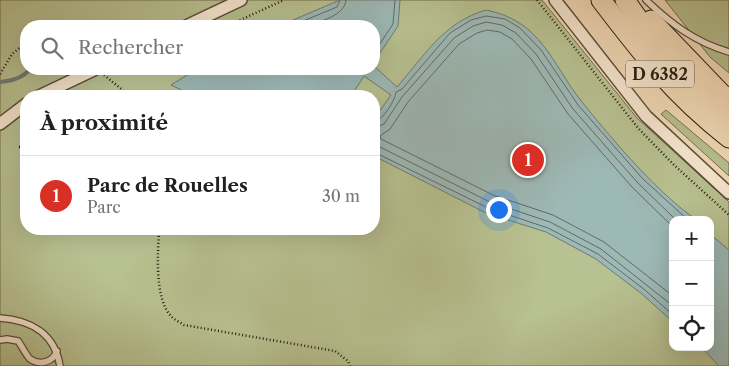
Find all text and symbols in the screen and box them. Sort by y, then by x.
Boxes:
search box [20,20,380,75]
icon: search [38,34,66,62]
text: Rechercher [78,36,183,59]
road number: D 6382 [626,61,694,88]
text: À proximité [40,110,168,135]
pin: 1 [512,141,544,179]
text: Parc de Rouelles [87,174,248,197]
text: 1 [52,186,60,206]
text: 30 m [322,186,360,206]
text: Parc [87,197,121,217]
your location [486,197,512,223]
map controls [669,216,714,351]
button: + [669,216,714,261]
button: − [669,261,714,306]
button: locate [669,306,714,351]

